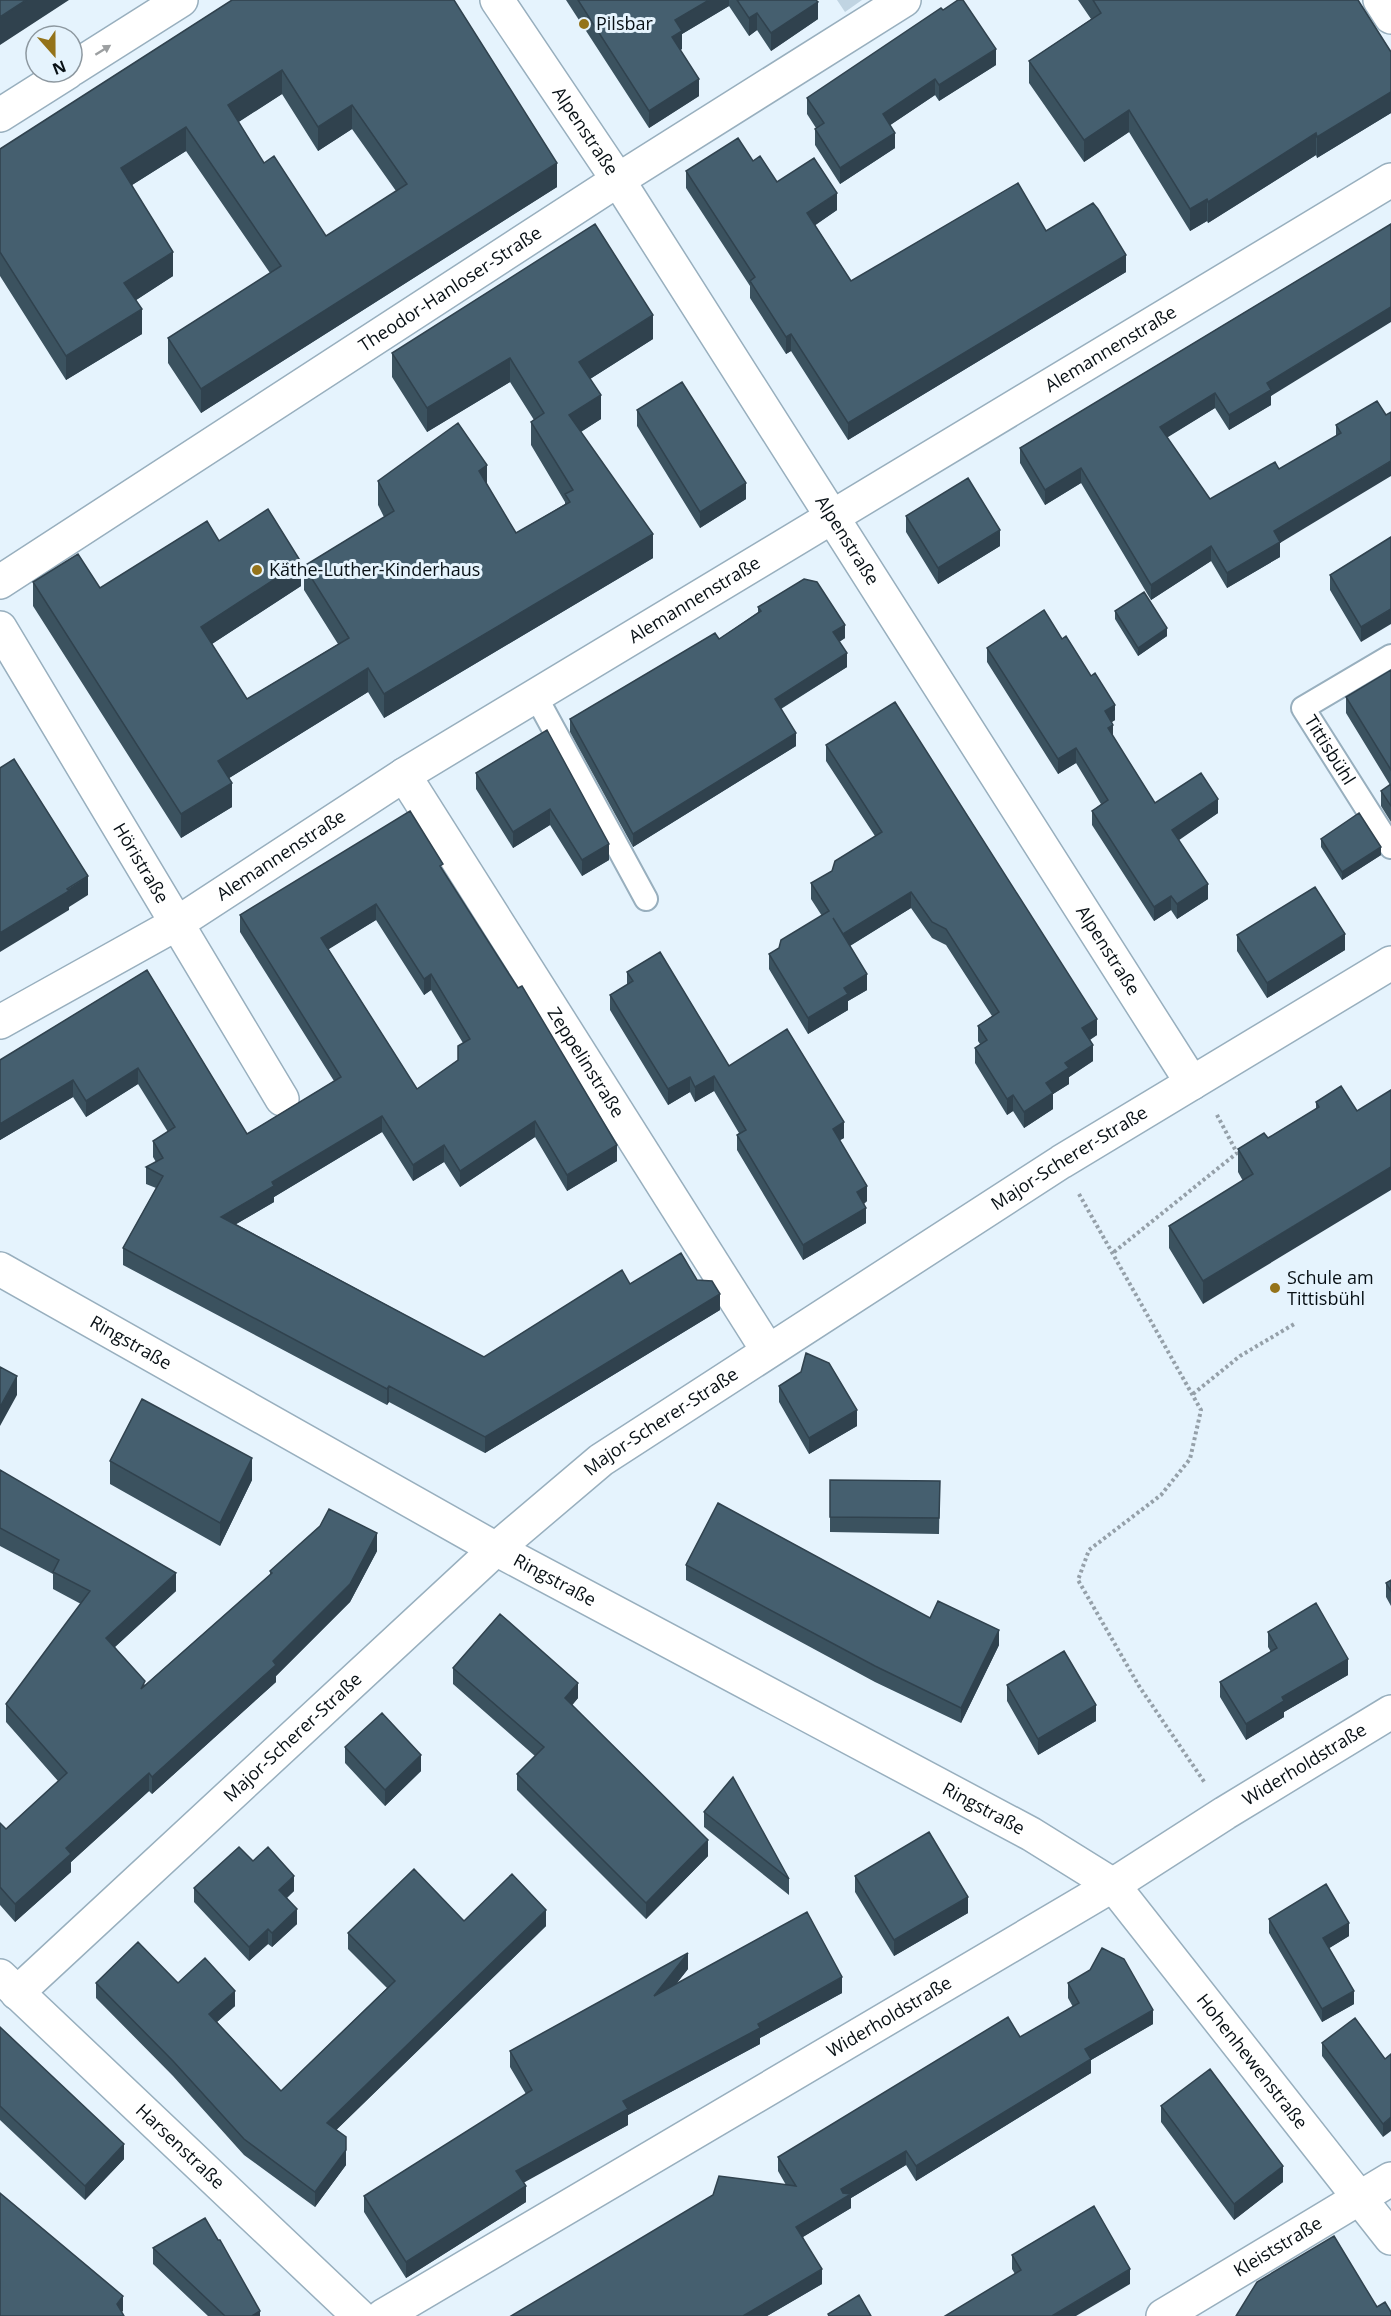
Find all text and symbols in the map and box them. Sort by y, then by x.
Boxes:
place label: Pilsbar [596,11,654,35]
marker: Pilsbar [577,17,591,31]
north arrow [24,24,84,84]
one-way arrow [94,44,111,55]
text: N [49,55,69,81]
street label: Alpenstraße [548,82,624,180]
street label: Theodor-Hanloser-Straße [354,220,546,357]
street label: Alemannenstraße [1040,299,1180,397]
street label: Alpenstraße [811,491,885,589]
street label: Alemannenstraße [624,550,764,648]
place label: Käthe-Luther-Kinderhaus [269,557,480,581]
marker: Käthe-Luther-Kinderhaus [250,563,264,577]
street label: Tittisbühl [1299,710,1362,789]
street label: Alemannenstraße [211,803,350,905]
street label: Höristraße [108,818,175,907]
street label: Alpenstraße [1071,901,1146,999]
street label: Zeppelinstraße [543,1002,630,1122]
street label: Major-Scherer-Straße [986,1100,1152,1215]
place label: Schule am Tittisbühl [1287,1265,1374,1310]
marker: Schule am Tittisbühl [1268,1281,1282,1295]
street label: Ringstraße [86,1309,176,1374]
street label: Major-Scherer-Straße [578,1361,742,1481]
street label: Ringstraße [510,1548,601,1611]
street label: Major-Scherer-Straße [218,1667,366,1807]
street label: Widerholdstraße [1238,1717,1370,1811]
street label: Ringstraße [939,1776,1029,1840]
street label: Widerholdstraße [822,1970,956,2062]
street label: Hohenhewenstraße [1192,1988,1314,2134]
street label: Harsenstraße [131,2098,230,2194]
street label: Kleiststraße [1229,2210,1326,2282]

